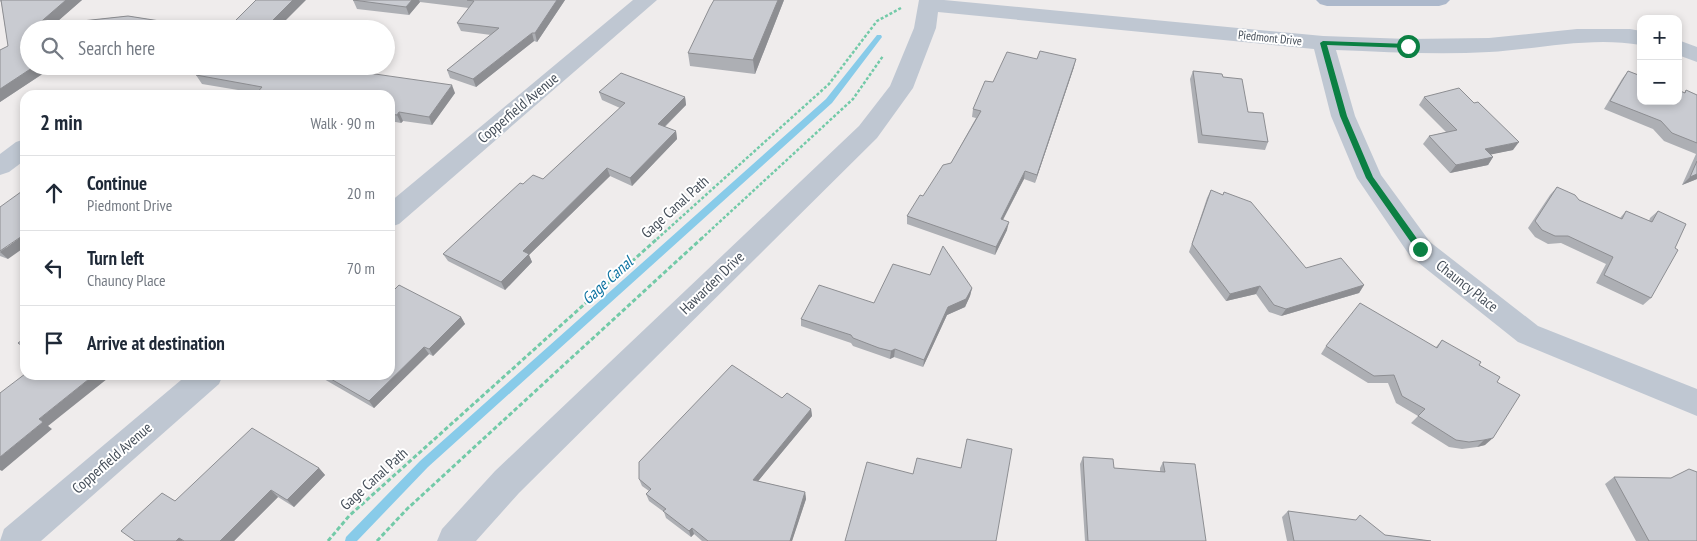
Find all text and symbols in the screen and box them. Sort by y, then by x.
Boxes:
map controls [1637,15,1682,105]
button: + [1637,15,1682,60]
search box [20,20,395,75]
street label: Piedmont Drive [1237,27,1303,48]
icon: search [38,34,66,62]
route start [1397,35,1420,58]
text: Search here [78,36,155,60]
button: − [1637,60,1682,105]
street label: Copperfield Avenue [473,68,562,147]
text: 2 min [40,109,82,136]
text: Walk · 90 m [310,113,375,133]
text: Continue [87,171,147,195]
street label: Gage Canal Path [637,171,712,242]
icon: ahead [40,179,68,207]
text: 20 m [347,183,375,203]
text: Piedmont Drive [87,195,172,215]
route end [1409,238,1432,261]
text: Turn left [87,246,144,270]
street label: Hawarden Drive [675,247,748,318]
water label: Gage Canal [577,251,638,308]
icon: left [40,254,68,282]
street label: Chauncy Place [1432,255,1502,316]
text: 70 m [347,258,375,278]
text: Chauncy Place [87,270,166,290]
icon: arrive [40,329,68,357]
text: Arrive at destination [87,331,225,355]
street label: Copperfield Avenue [68,418,156,498]
street label: Gage Canal Path [336,443,411,514]

